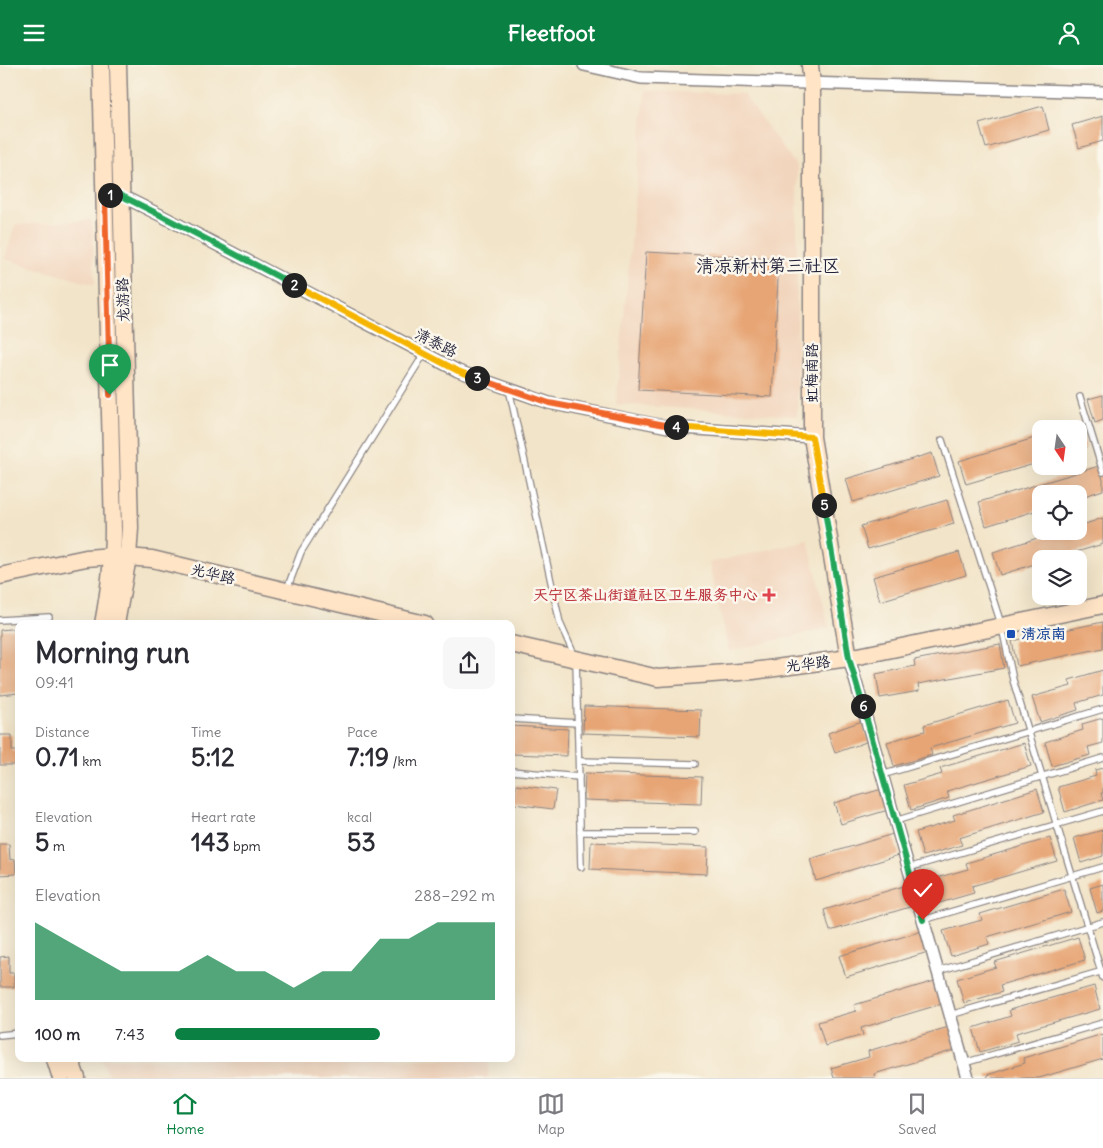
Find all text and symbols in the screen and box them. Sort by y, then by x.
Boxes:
icon: menu [20,19,48,47]
text: Fleetfoot [508,19,595,47]
icon: person [1055,19,1083,47]
pin: 1 [98,183,122,207]
text: 1 [108,186,113,204]
district label: 清凉新村第三社区 [696,254,840,277]
pin: 2 [282,273,306,297]
text: 2 [291,276,298,294]
street label: 龙游路 [112,277,133,323]
street label: 清泰路 [412,324,461,361]
street label: 虹梅南路 [802,343,821,403]
pin [89,344,131,395]
icon: arrive [96,351,124,379]
pin: 3 [464,365,490,391]
text: 3 [474,369,481,387]
pin: 4 [664,415,688,439]
text: 4 [672,418,681,436]
north arrow [1032,420,1088,475]
map controls [1032,420,1087,605]
button: locate [1032,485,1087,540]
pin: 5 [812,493,836,517]
text: 5 [820,496,829,514]
button: layers [1032,550,1087,605]
street label: 光华路 [189,559,237,588]
place label: 天宁区茶山街道社区卫生服务中心 [533,585,758,604]
marker: 天宁区茶山街道社区卫生服务中心 [762,588,776,602]
place label: 清凉南 [1021,624,1066,643]
marker: 清凉南 [1005,628,1017,640]
text: Morning run [35,635,190,671]
button: share [443,637,495,689]
street label: 光华路 [784,651,831,676]
text: 09:41 [35,672,74,692]
pin: 6 [850,693,876,719]
text: 6 [859,697,868,715]
text: Distance [35,723,90,741]
text: Time [191,723,221,741]
text: Pace [347,723,377,741]
text: 0.71 [35,741,79,773]
text: 5:12 [191,741,235,773]
text: 7:19 [347,741,389,773]
text: km [79,752,102,770]
text: /km [389,752,417,770]
text: Elevation [35,808,92,826]
text: Heart rate [191,808,256,826]
text: kcal [347,808,372,826]
text: 5 [35,826,49,858]
text: 143 [191,826,230,858]
text: 53 [347,826,376,858]
text: m [49,837,65,855]
text: bpm [230,837,261,855]
pin [902,869,944,920]
icon: check [909,876,937,904]
text: Elevation [35,885,101,905]
text: 288–292 m [414,885,495,905]
text: 100 m [35,1024,80,1044]
text: 7:43 [115,1024,145,1044]
tab: Home [166,1090,204,1138]
tab: Map [537,1090,565,1138]
tab: Saved [898,1090,936,1138]

